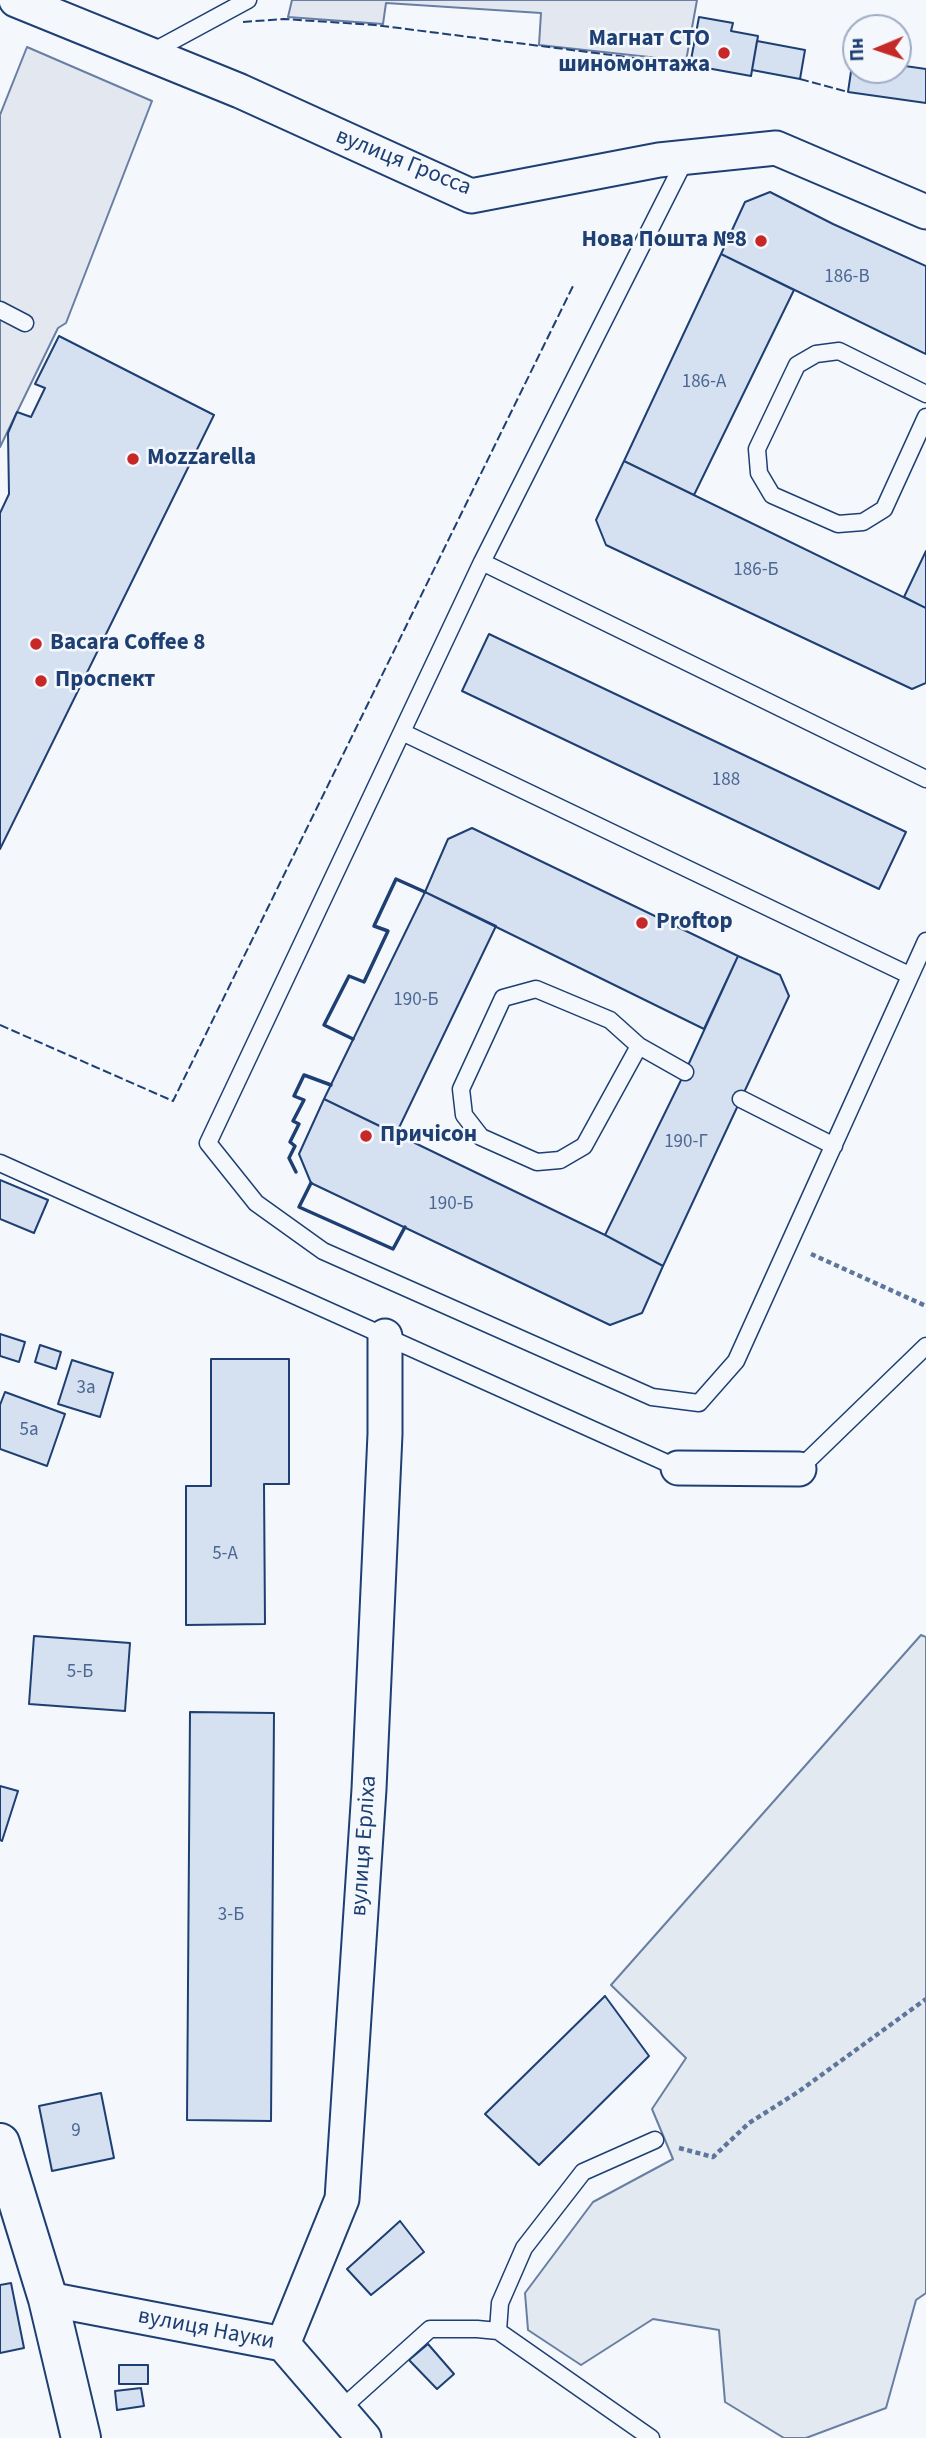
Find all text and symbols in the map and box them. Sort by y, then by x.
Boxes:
north arrow [842,14,912,84]
place label: Магнат СТО шиномонтажа [558,26,710,80]
text: Пн [844,37,871,62]
marker: Магнат СТО шиномонтажа [716,45,732,61]
street label: вулиця Гросса [331,123,475,203]
place label: Нова Пошта №8 [581,227,747,255]
marker: Нова Пошта №8 [753,233,769,249]
house number: 186-В [824,267,870,289]
house number: 186-А [682,372,726,394]
place label: Mozzarella [147,445,256,473]
marker: Mozzarella [125,451,141,467]
house number: 186-Б [733,560,779,582]
place label: Bacara Coffee 8 [50,630,205,658]
marker: Bacara Coffee 8 [28,636,44,652]
place label: Проспект [55,667,155,695]
marker: Проспект [33,673,49,689]
house number: 188 [712,770,740,792]
place label: Proftop [656,909,733,937]
marker: Proftop [634,915,650,931]
house number: 190-Б [393,990,439,1012]
place label: Причісон [380,1122,477,1150]
marker: Причісон [358,1128,374,1144]
house number: 190-Г [664,1132,708,1154]
house number: 190-Б [428,1194,474,1216]
house number: 3а [76,1378,96,1400]
house number: 5а [19,1420,39,1442]
house number: 5-А [212,1544,238,1566]
house number: 5-Б [67,1662,93,1684]
street label: вулиця Ерліха [346,1775,384,1917]
house number: 3-Б [218,1905,244,1927]
house number: 9 [71,2121,81,2143]
street label: вулиця Науки [135,2303,277,2357]

